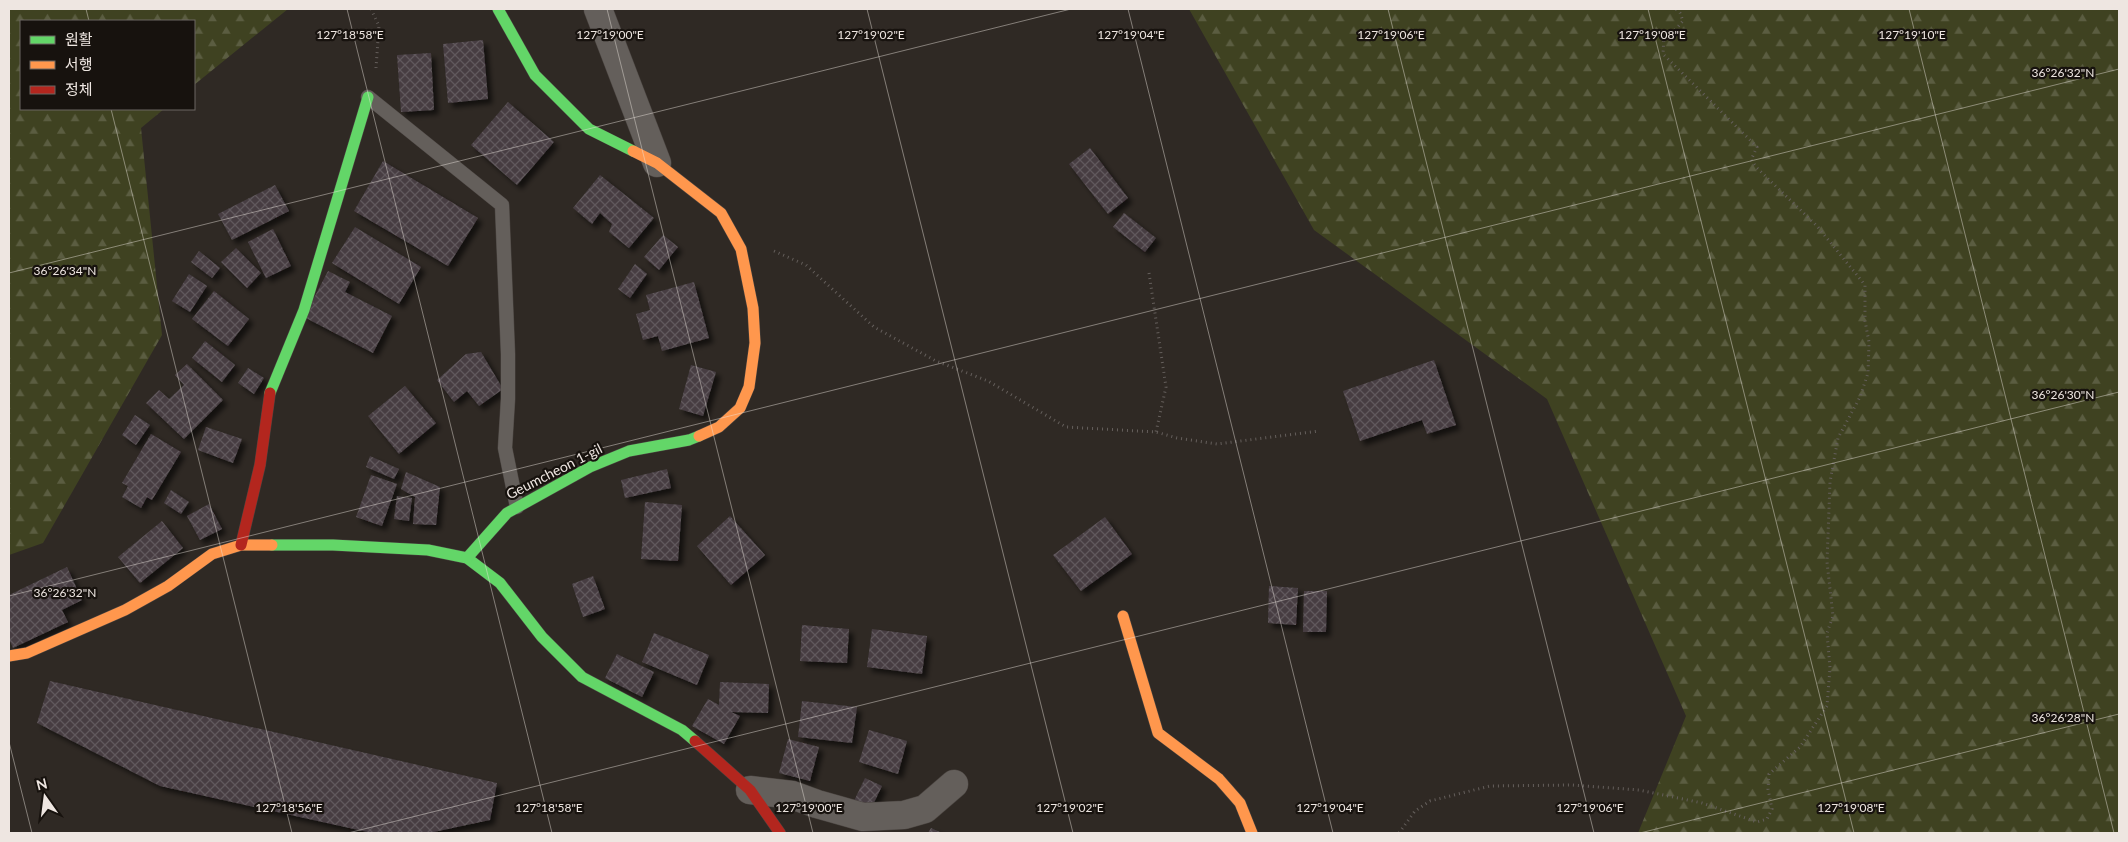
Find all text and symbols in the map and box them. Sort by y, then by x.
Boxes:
legend [20,20,195,110]
text: 127°18'58"E [316,27,384,42]
text: 127°19'00"E [576,27,644,42]
text: 127°19'02"E [837,27,905,42]
text: 127°19'04"E [1097,27,1165,42]
text: 127°19'06"E [1357,27,1425,42]
text: 127°19'08"E [1618,27,1686,42]
text: 127°19'10"E [1878,27,1946,42]
text: 원활 [65,30,93,48]
text: 서행 [65,55,93,73]
text: 36°26'32"N [2032,65,2094,80]
text: 정체 [65,80,93,98]
text: 36°26'34"N [34,263,96,278]
text: 36°26'30"N [2032,387,2094,402]
street label: Geumcheon 1-gil [503,440,605,502]
text: 36°26'32"N [34,585,96,600]
text: 36°26'28"N [2032,710,2094,725]
north arrow [20,772,70,822]
text: N [34,774,49,793]
text: 127°18'56"E [255,800,323,815]
text: 127°18'58"E [515,800,583,815]
text: 127°19'00"E [775,800,843,815]
text: 127°19'02"E [1036,800,1104,815]
text: 127°19'04"E [1296,800,1364,815]
text: 127°19'06"E [1556,800,1624,815]
text: 127°19'08"E [1817,800,1885,815]

